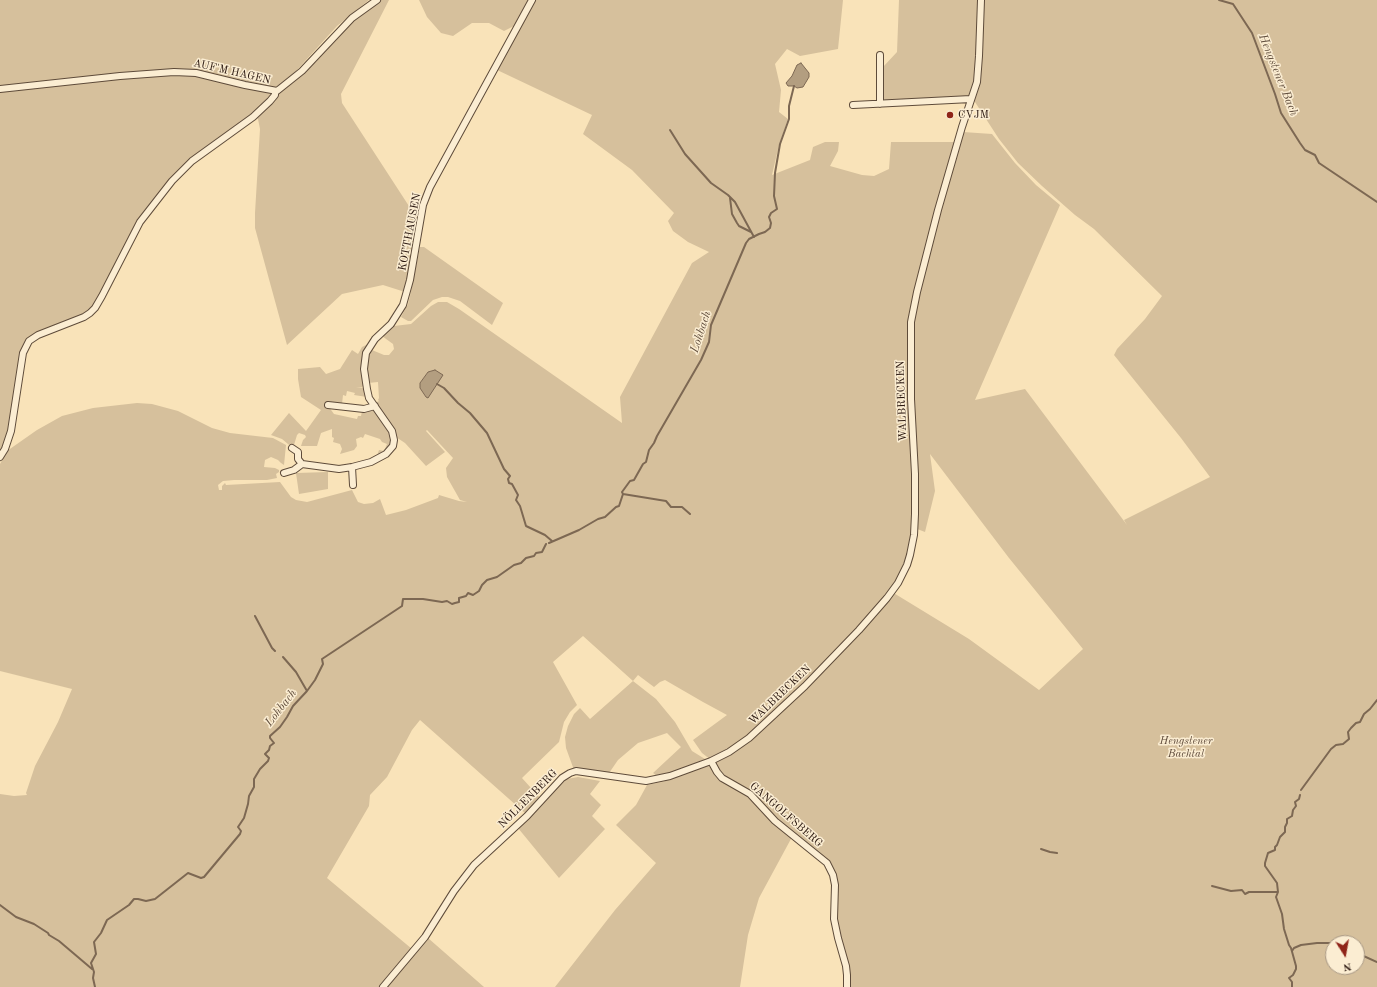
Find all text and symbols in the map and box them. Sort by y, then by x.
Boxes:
water label: Hengstener Bach [1255,32,1301,118]
street label: AUF'M HAGEN [192,57,272,87]
place label: CVJM [958,108,989,122]
marker: CVJM [945,110,955,120]
street label: KOTTHAUSEN [396,192,424,272]
water label: Lohbach [687,309,715,355]
street label: WALBRECKEN [894,360,910,442]
street label: WALBRECKEN [746,662,814,728]
water label: Lohbach [262,687,300,729]
park label: Hengstener Bachtal [1159,734,1213,760]
street label: NÖLLENBERG [496,767,560,831]
street label: GANGOLFSBERG [747,780,825,850]
north arrow [1325,935,1365,975]
text: N [1342,960,1352,972]

